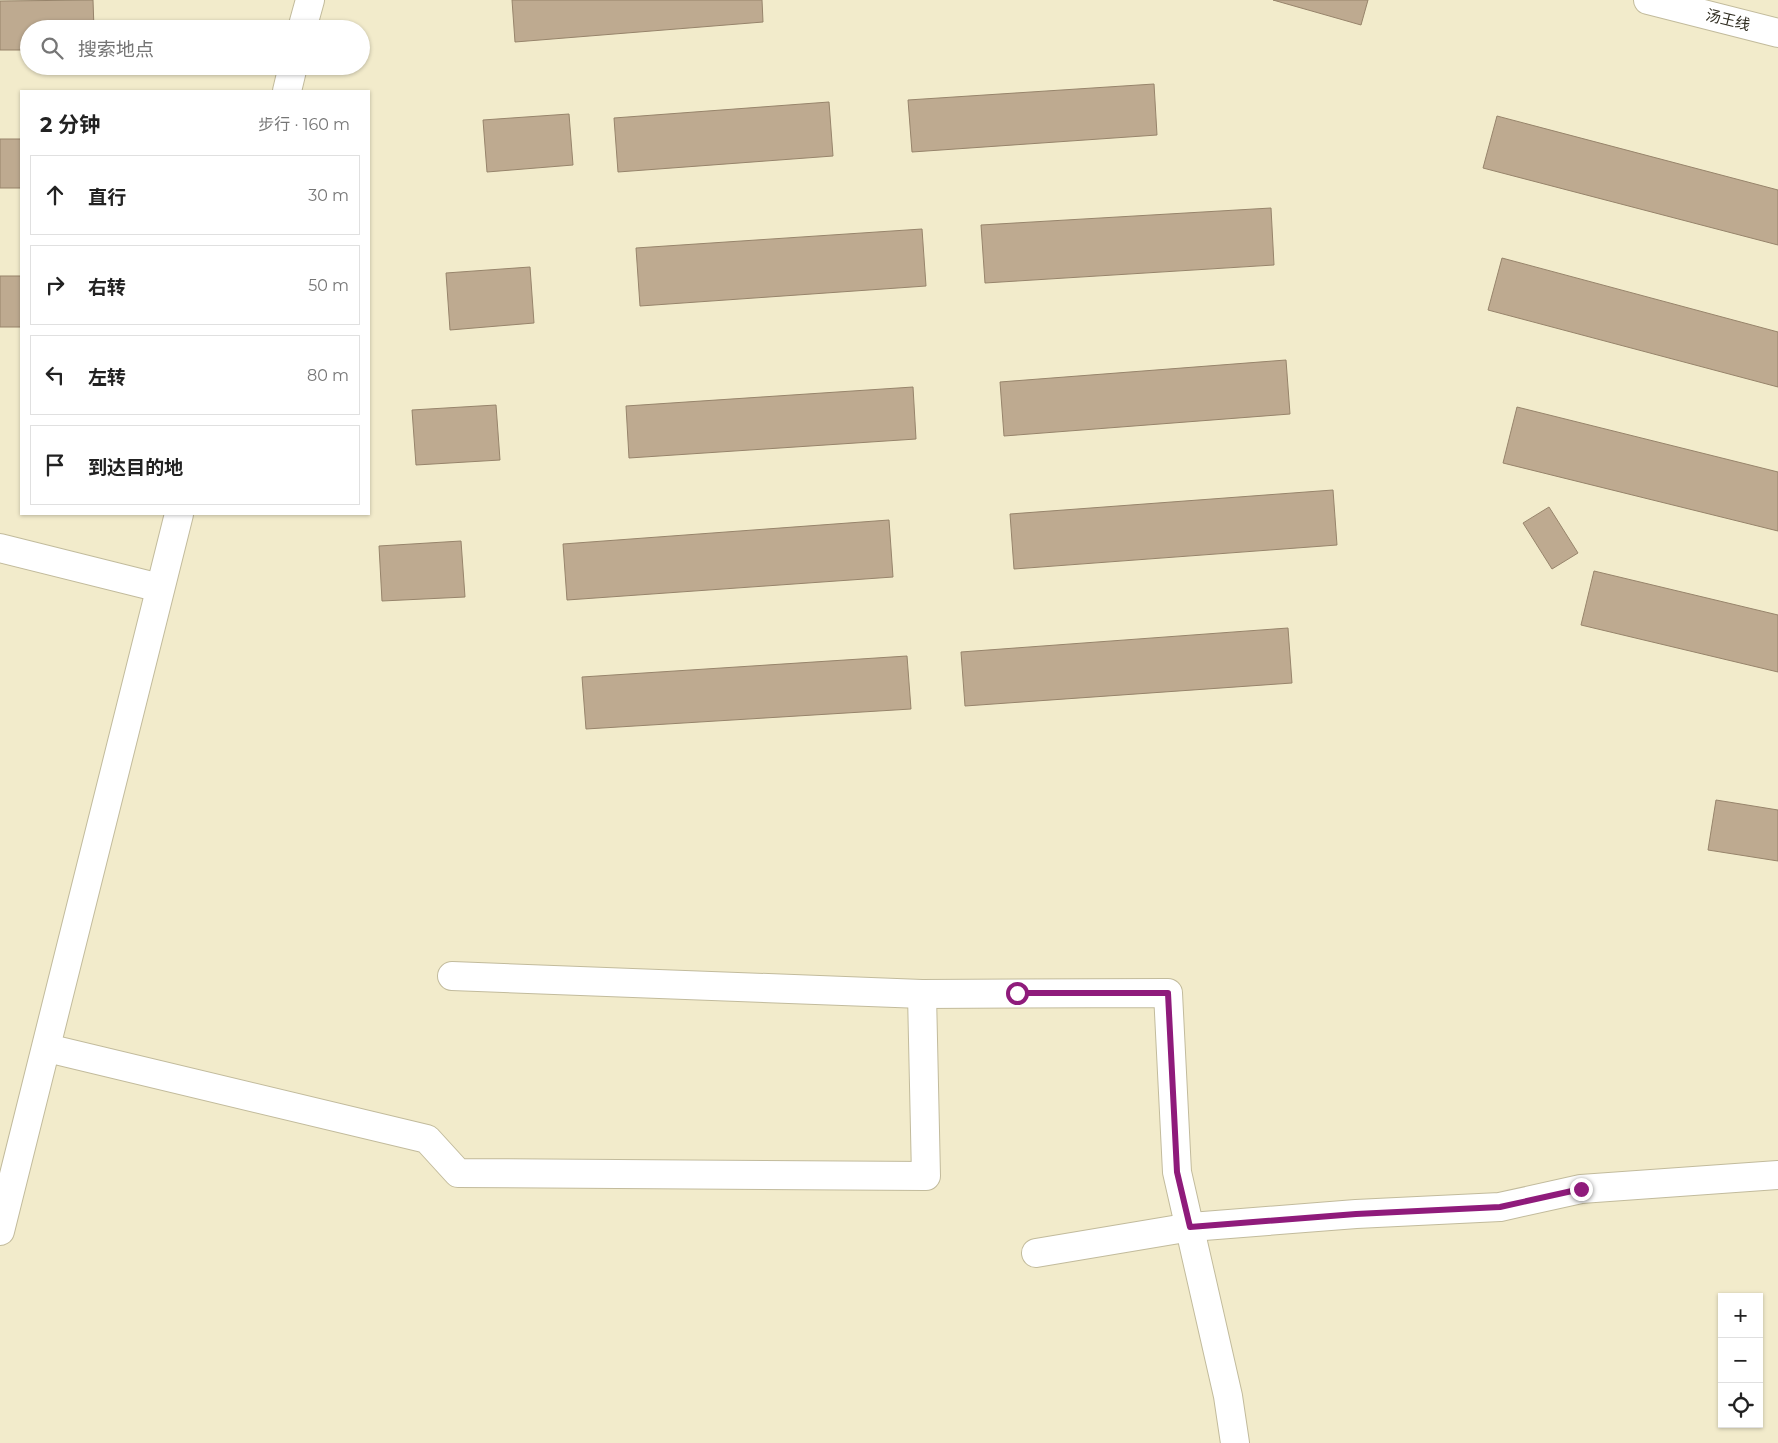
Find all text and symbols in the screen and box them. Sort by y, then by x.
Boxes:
street label: 汤王线 [1704,5,1752,34]
search box [20,20,370,75]
icon: search [38,34,66,62]
text: 搜索地点 [78,38,154,61]
text: 2 分钟 [40,112,100,137]
text: 步行 · 160 m [258,115,350,134]
icon: ahead [41,181,69,209]
text: 直行 [88,186,126,209]
text: 30 m [308,186,349,205]
icon: right [41,271,69,299]
text: 右转 [88,276,126,299]
text: 50 m [308,276,349,295]
icon: left [41,361,69,389]
text: 左转 [88,366,126,389]
text: 80 m [307,366,349,385]
icon: arrive [41,451,69,479]
text: 到达目的地 [88,456,183,479]
route start [1006,982,1029,1005]
route end [1570,1178,1593,1201]
map controls [1718,1293,1763,1428]
button: + [1718,1293,1763,1338]
button: − [1718,1338,1763,1383]
button: locate [1718,1383,1763,1428]

